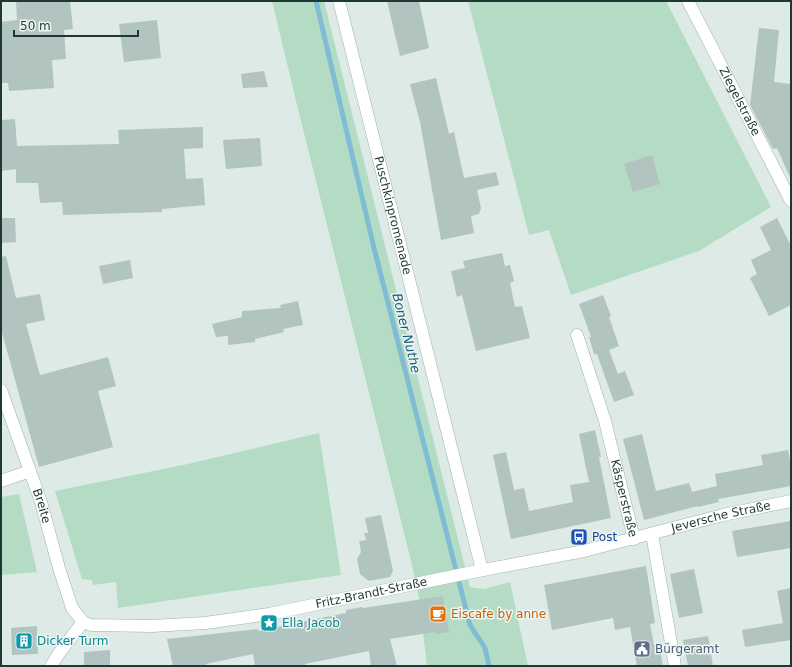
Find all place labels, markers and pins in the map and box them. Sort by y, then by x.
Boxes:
bus stop icon: Post [569,527,589,547]
place label: Post [592,530,617,544]
cafe icon: Eiscafe by anne [428,604,448,624]
place label: Eiscafe by anne [451,607,546,621]
place icon: Ella Jacob [259,613,279,633]
place label: Ella Jacob [282,616,340,630]
building icon: Dicker Turm [14,631,34,651]
place label: Dicker Turm [37,634,108,648]
public building icon: Bürgeramt [632,639,652,659]
place label: Bürgeramt [655,642,720,656]

